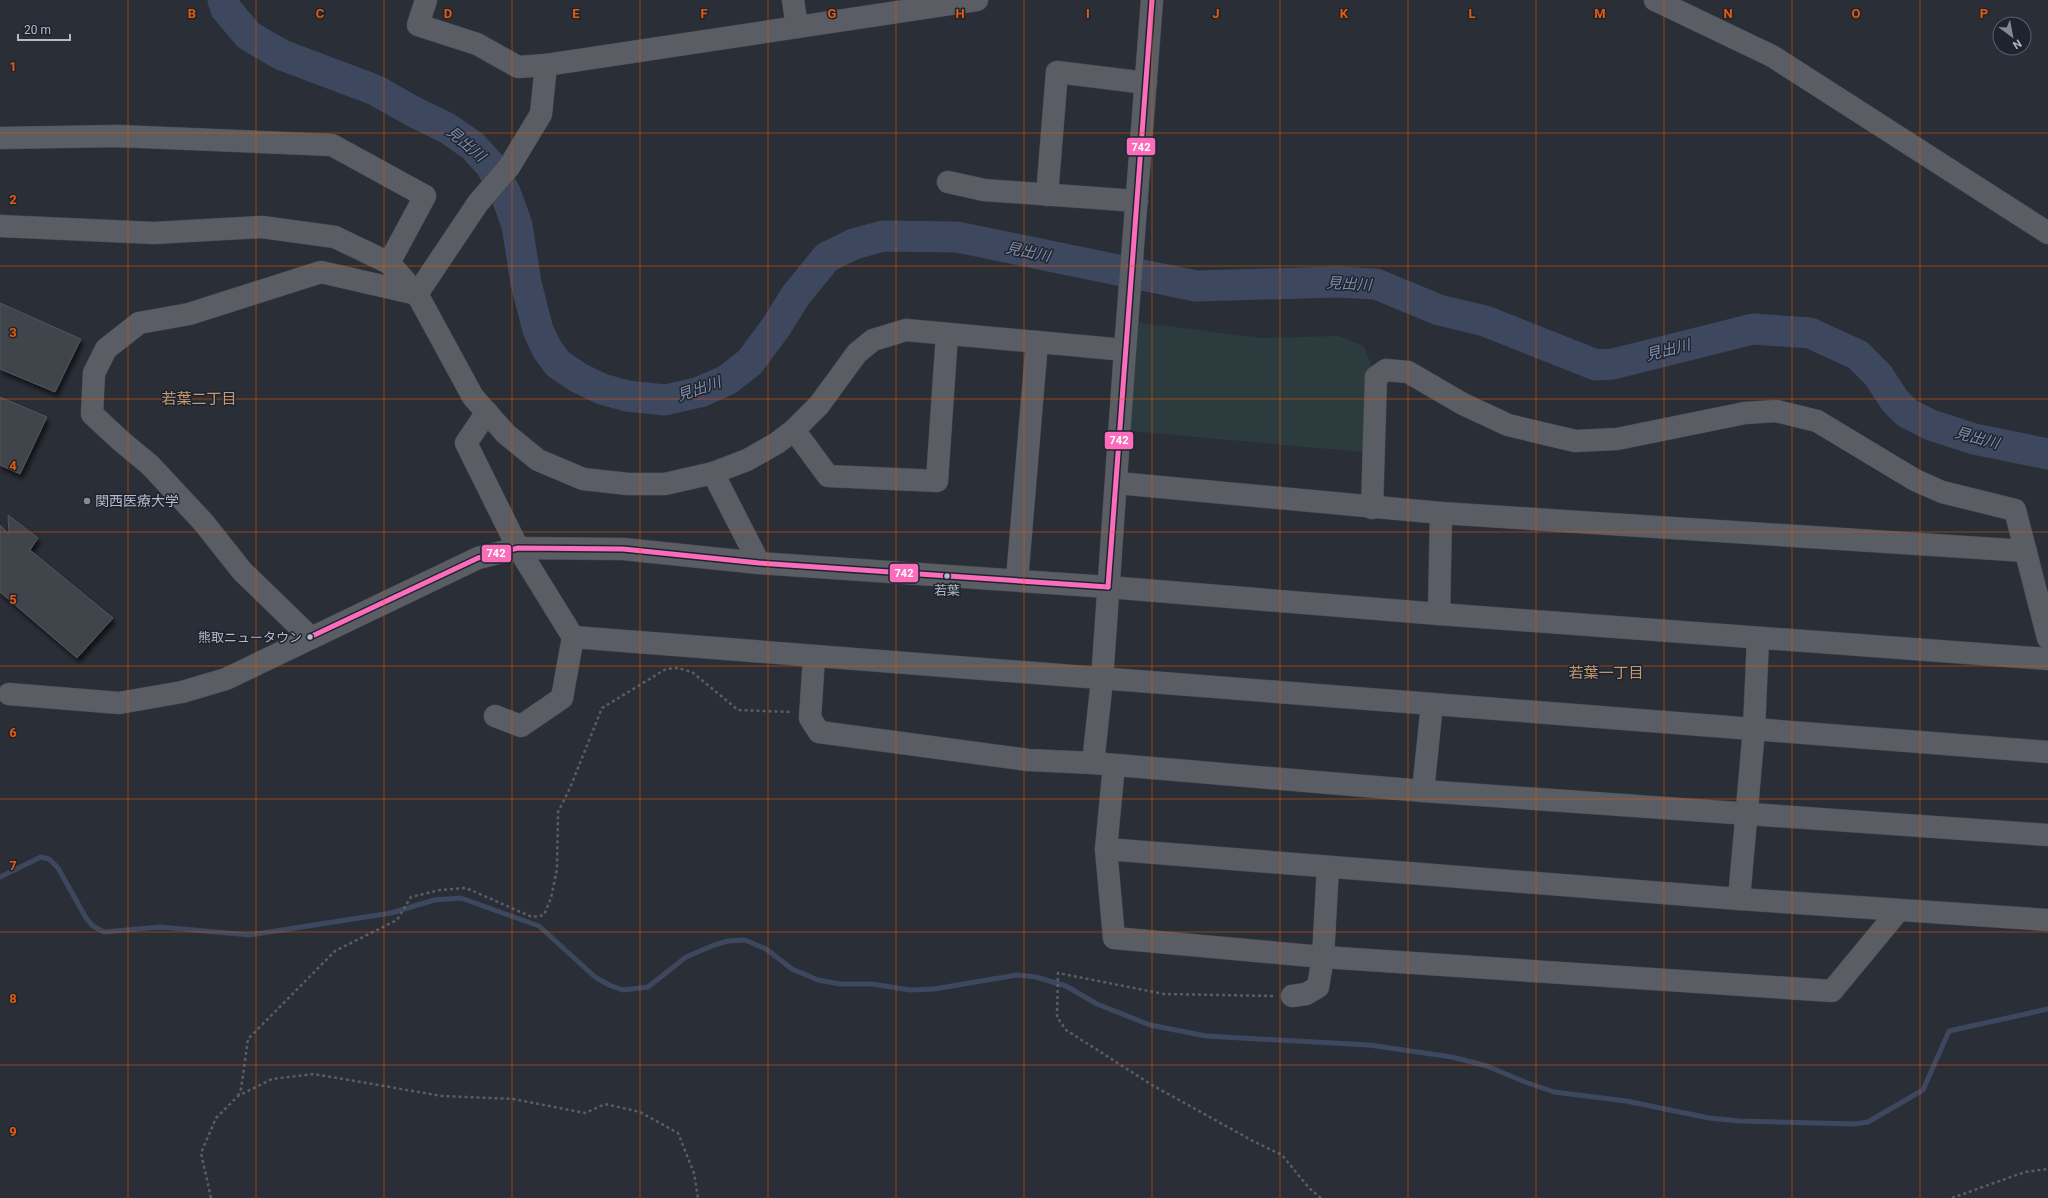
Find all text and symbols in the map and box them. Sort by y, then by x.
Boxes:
text: B [188,6,196,21]
text: C [316,6,325,21]
text: D [444,6,452,21]
text: E [572,6,580,21]
text: F [700,6,708,21]
text: G [828,6,837,21]
text: H [955,6,965,21]
text: I [1086,6,1090,21]
text: J [1212,6,1220,21]
text: K [1340,6,1349,21]
text: L [1468,6,1476,21]
text: M [1594,6,1606,21]
text: N [1723,6,1733,21]
text: O [1852,6,1861,21]
text: P [1980,6,1988,21]
scale bar [18,16,70,42]
north arrow [1992,16,2032,56]
text: 20 m [24,23,51,37]
text: N [2010,36,2024,52]
text: 1 [9,59,17,74]
water label: 見出川 [443,123,491,167]
line badge: 742 [1126,137,1156,156]
text: 742 [1132,141,1150,154]
text: 2 [9,192,17,207]
water label: 見出川 [1004,239,1054,266]
water label: 見出川 [1326,274,1374,294]
text: 3 [9,325,17,340]
water label: 見出川 [1644,335,1694,364]
water label: 見出川 [675,373,725,405]
district label: 若葉二丁目 [161,390,237,408]
water label: 見出川 [1953,423,2003,453]
line badge: 742 [1104,431,1134,450]
text: 742 [1110,434,1128,447]
text: 4 [9,458,17,473]
place label: 関西医療大学 [95,493,179,509]
marker: 関西医療大学 [82,496,92,506]
line badge: 742 [481,544,512,563]
text: 742 [487,547,505,560]
line badge: 742 [889,563,919,583]
text: 742 [895,567,913,580]
marker: 若葉 [942,571,952,581]
place label: 若葉 [934,583,960,598]
text: 5 [9,592,17,607]
place label: 熊取ニュータウン [198,630,302,645]
marker: 熊取ニュータウン [305,632,315,642]
district label: 若葉一丁目 [1568,664,1644,682]
text: 6 [9,725,17,740]
text: 7 [9,858,17,873]
text: 8 [9,991,17,1006]
text: 9 [9,1124,17,1139]

